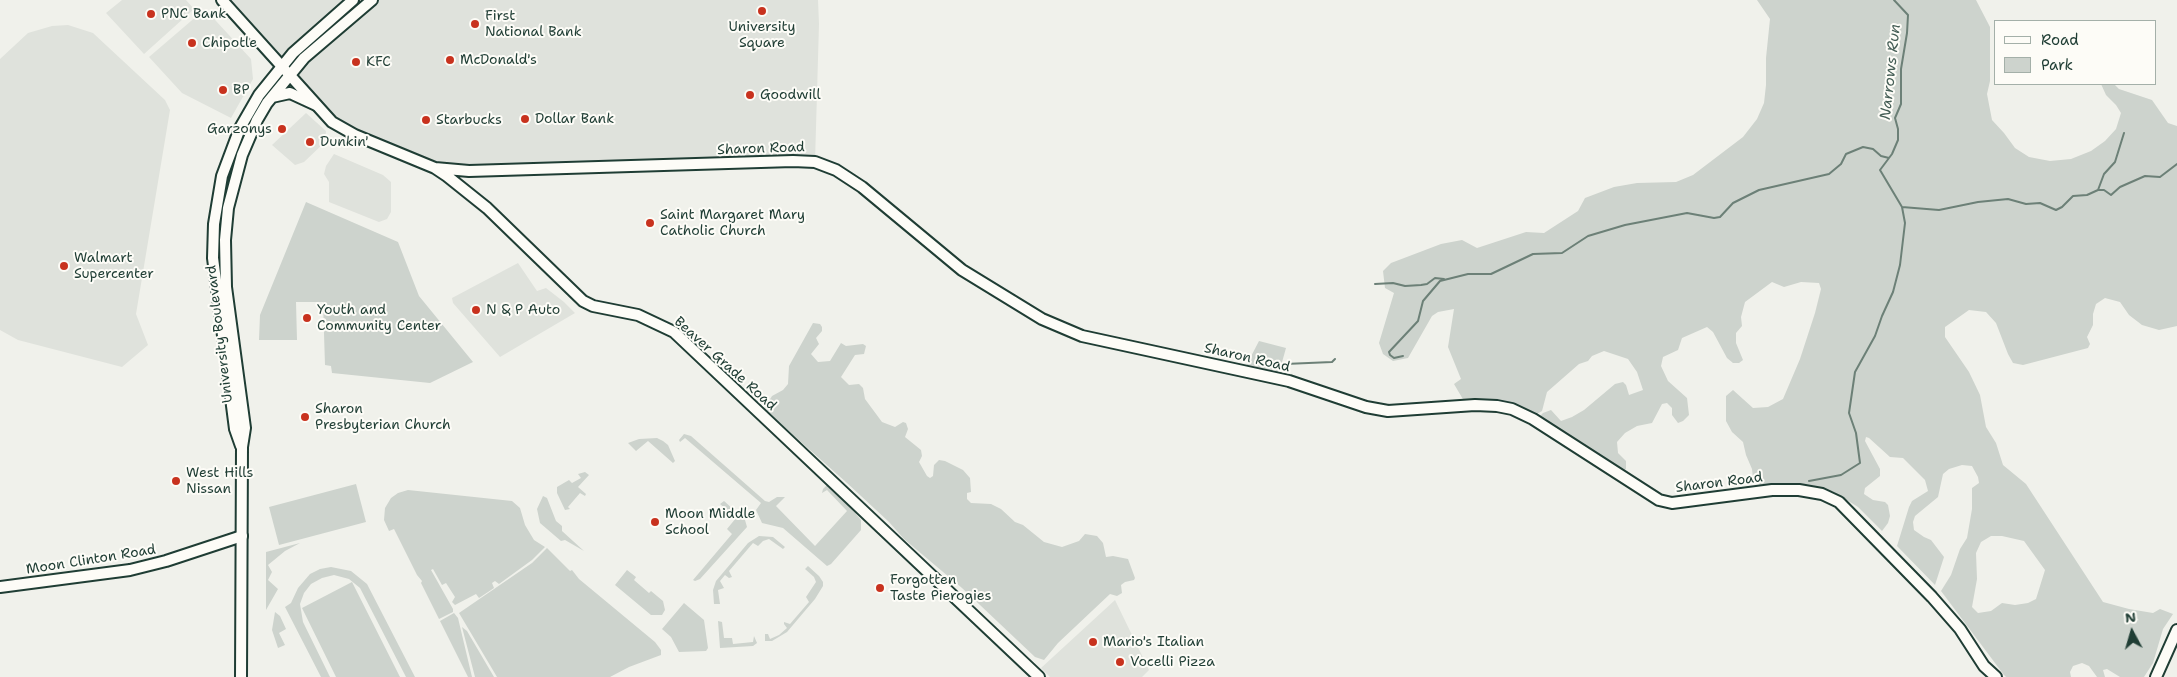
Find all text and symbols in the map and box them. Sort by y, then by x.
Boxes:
marker: University Square [756,5,768,17]
place label: PNC Bank [161,6,226,22]
marker: PNC Bank [145,8,157,20]
place label: First National Bank [485,8,582,40]
marker: First National Bank [469,18,481,30]
place label: University Square [729,19,795,52]
legend [1994,20,2157,85]
water label: Narrows Run [1877,23,1905,121]
text: Road [2041,30,2079,50]
place label: Chipotle [202,35,257,51]
marker: Chipotle [186,37,198,49]
place label: McDonald's [460,52,537,68]
place label: KFC [366,54,391,70]
marker: McDonald's [444,54,456,66]
text: Park [2041,55,2073,75]
marker: KFC [350,56,362,68]
place label: BP [233,82,250,98]
marker: BP [217,84,229,96]
place label: Goodwill [760,87,821,103]
marker: Goodwill [744,89,756,101]
place label: Dollar Bank [535,111,614,127]
place label: Starbucks [436,112,502,128]
marker: Dollar Bank [519,113,531,125]
marker: Starbucks [420,114,432,126]
place label: Garzonys [207,121,272,137]
marker: Garzonys [276,123,288,135]
place label: Dunkin' [320,134,369,150]
marker: Dunkin' [304,136,316,148]
street label: Sharon Road [717,139,805,159]
place label: Saint Margaret Mary Catholic Church [660,207,805,240]
marker: Saint Margaret Mary Catholic Church [644,217,656,229]
place label: Walmart Supercenter [74,250,154,282]
marker: Walmart Supercenter [58,260,70,272]
street label: University Boulevard [203,264,237,404]
place label: Youth and Community Center [317,302,441,334]
place label: N & P Auto [486,302,560,318]
marker: N & P Auto [470,304,482,316]
marker: Youth and Community Center [301,312,313,324]
street label: Beaver Grade Road [670,314,780,414]
street label: Sharon Road [1202,340,1292,376]
place label: Sharon Presbyterian Church [315,401,451,434]
marker: Sharon Presbyterian Church [299,411,311,423]
place label: West Hills Nissan [186,465,253,498]
street label: Sharon Road [1674,469,1764,497]
marker: West Hills Nissan [170,475,182,487]
place label: Moon Middle School [665,506,755,538]
marker: Moon Middle School [649,516,661,528]
street label: Moon Clinton Road [25,541,157,579]
place label: Forgotten Taste Pierogies [890,572,991,604]
marker: Forgotten Taste Pierogies [874,582,886,594]
north arrow [2107,607,2157,657]
text: N [2124,608,2137,627]
place label: Mario's Italian [1103,634,1204,650]
marker: Mario's Italian [1087,636,1099,648]
place label: Vocelli Pizza [1130,654,1215,670]
marker: Vocelli Pizza [1114,656,1126,668]

